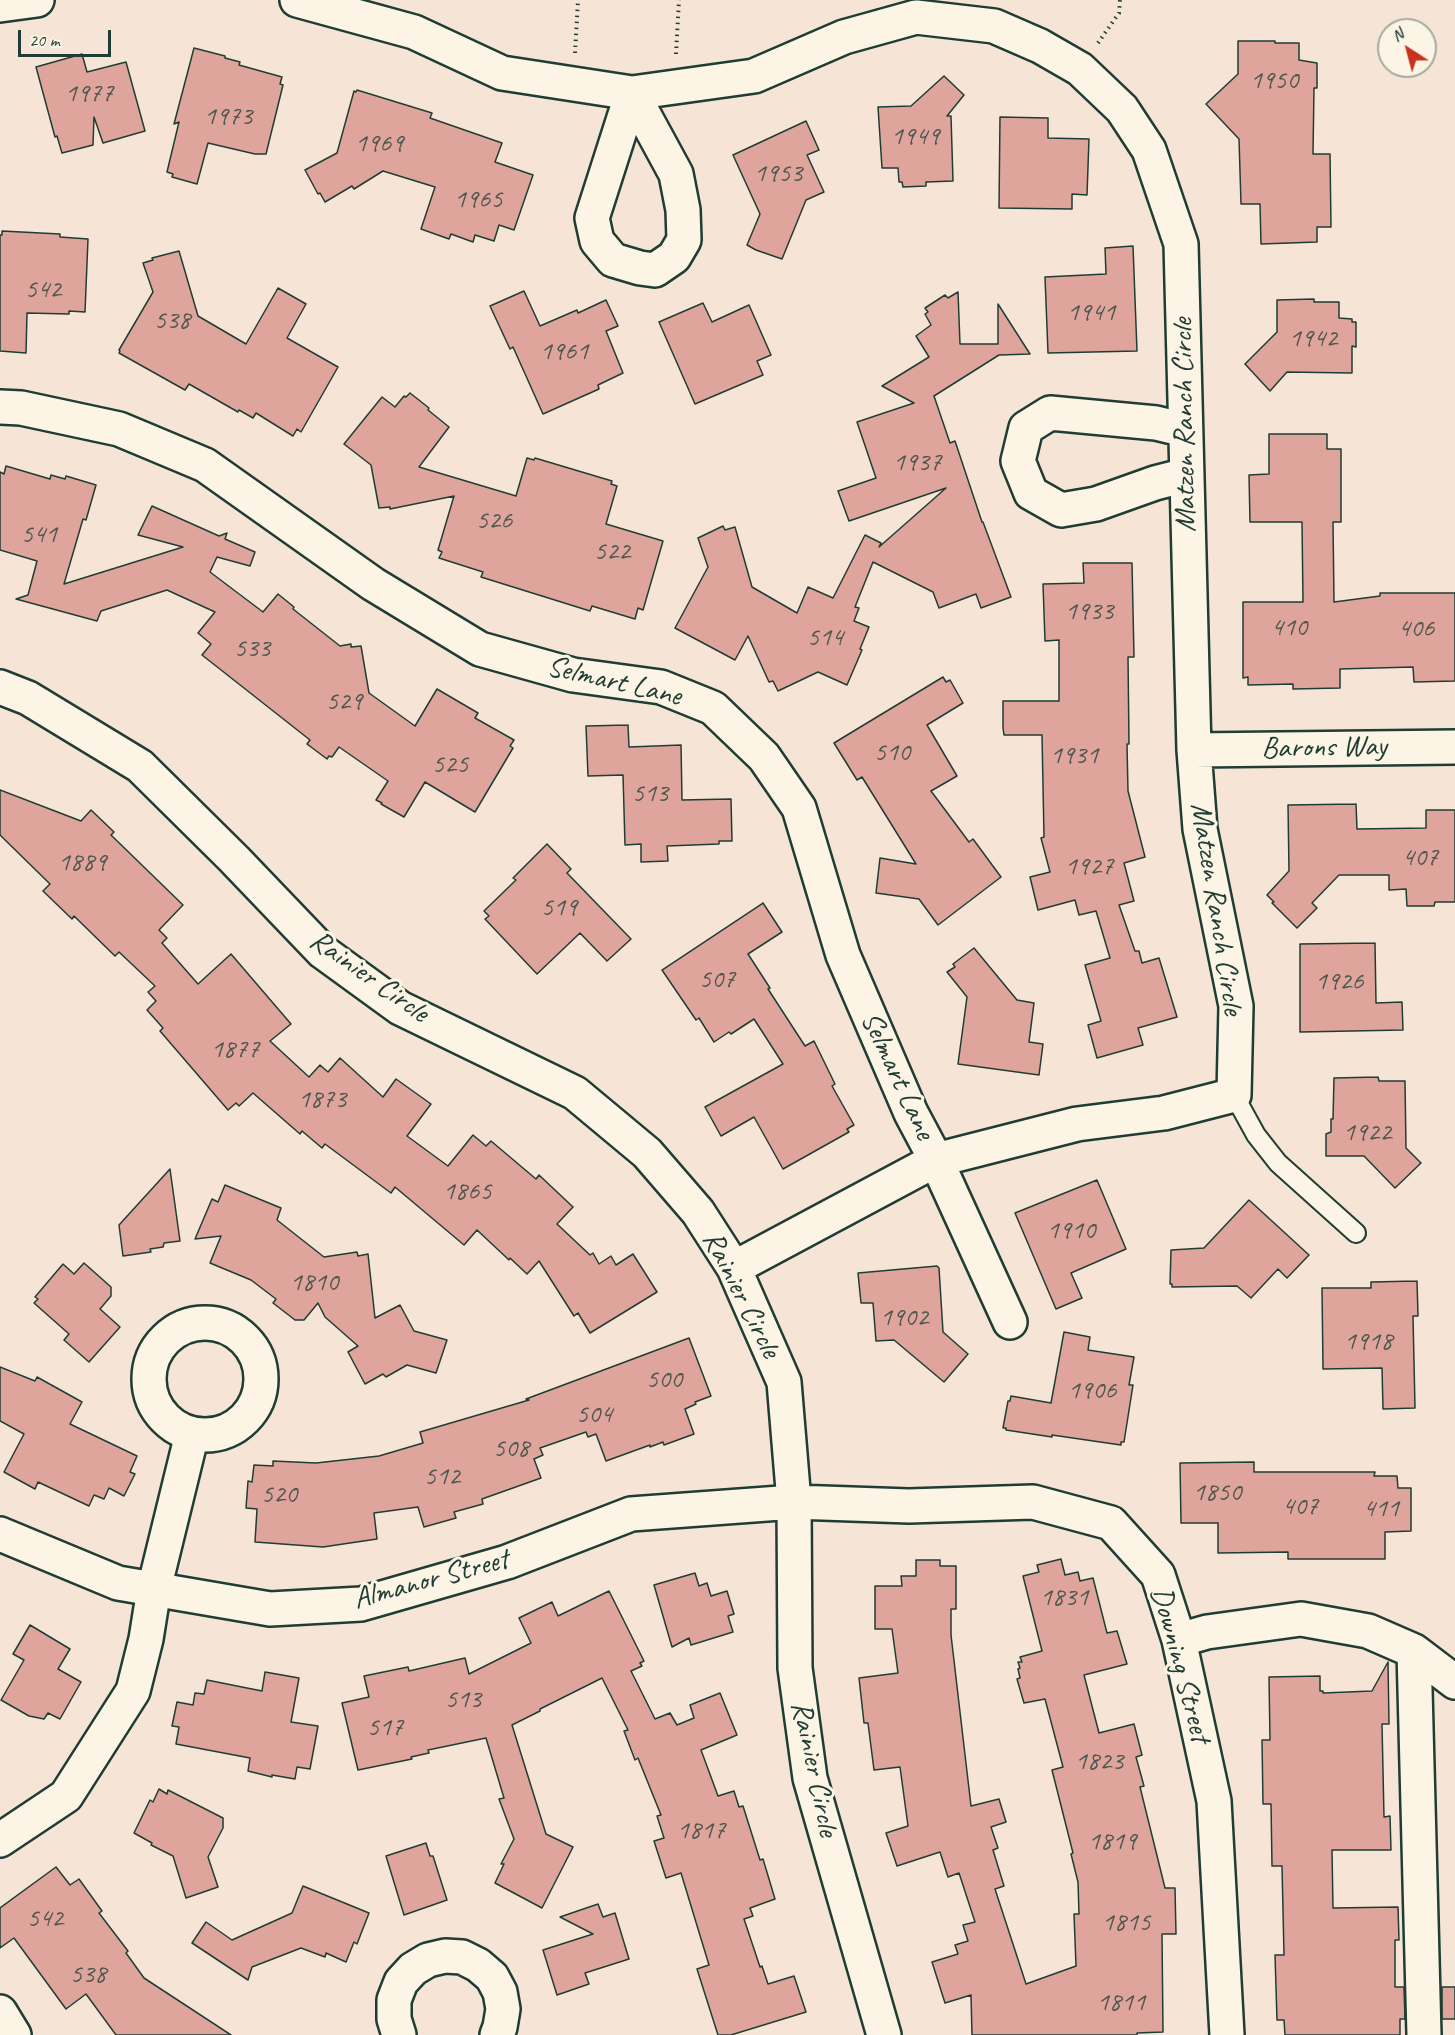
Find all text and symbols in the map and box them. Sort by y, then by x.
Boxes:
scale bar [21,18,114,56]
north arrow [1377,18,1437,78]
text: N [1388,24,1407,46]
text: 20 m [29,29,60,51]
house number: 1950 [1250,65,1298,97]
house number: 1977 [65,78,113,110]
house number: 1973 [204,101,252,133]
house number: 1949 [891,121,939,153]
house number: 1969 [355,128,403,160]
house number: 1953 [754,158,802,190]
house number: 1965 [454,184,502,216]
house number: 542 [25,274,61,306]
house number: 1941 [1067,297,1115,329]
house number: 538 [154,305,190,337]
street label: Matzen Ranch Circle [1165,318,1205,532]
house number: 1942 [1289,323,1337,355]
house number: 1961 [540,336,588,368]
house number: 1937 [893,447,941,479]
house number: 526 [476,505,512,537]
house number: 541 [21,519,57,551]
house number: 522 [594,536,630,568]
house number: 1933 [1065,596,1113,628]
house number: 410 [1271,612,1307,644]
house number: 406 [1398,613,1434,645]
house number: 514 [807,622,843,654]
house number: 533 [234,633,270,665]
street label: Selmart Lane [543,649,685,715]
house number: 529 [326,686,362,718]
street label: Barons Way [1261,729,1387,767]
house number: 510 [874,737,910,769]
house number: 1931 [1050,740,1098,772]
house number: 525 [432,749,468,781]
house number: 513 [632,778,668,810]
street label: Matzen Ranch Circle [1181,800,1251,1018]
house number: 407 [1402,842,1438,874]
house number: 1889 [58,847,106,879]
house number: 1927 [1065,851,1113,883]
house number: 519 [541,892,577,924]
street label: Rainier Circle [302,923,436,1031]
house number: 507 [699,964,735,996]
house number: 1926 [1315,966,1363,998]
street label: Selmart Lane [852,1006,942,1146]
house number: 1877 [211,1034,259,1066]
house number: 1873 [298,1084,346,1116]
house number: 1922 [1343,1117,1391,1149]
house number: 1865 [443,1176,491,1208]
house number: 1910 [1047,1215,1095,1247]
street label: Rainier Circle [694,1226,788,1364]
house number: 1810 [290,1267,338,1299]
house number: 1902 [880,1302,928,1334]
house number: 1918 [1344,1326,1392,1358]
house number: 500 [646,1364,682,1396]
house number: 1906 [1068,1375,1116,1407]
house number: 504 [576,1399,612,1431]
house number: 508 [493,1433,529,1465]
house number: 512 [424,1461,460,1493]
house number: 1850 [1193,1477,1241,1509]
house number: 520 [261,1479,297,1511]
house number: 407 [1282,1491,1318,1523]
house number: 411 [1363,1493,1399,1525]
street label: Almanor Street [350,1542,512,1618]
house number: 1831 [1040,1582,1088,1614]
street label: Downing Street [1142,1583,1218,1747]
house number: 513 [445,1684,481,1716]
street label: Rainier Circle [782,1698,846,1840]
house number: 517 [367,1712,403,1744]
house number: 1823 [1075,1746,1123,1778]
house number: 1817 [677,1815,725,1847]
house number: 1819 [1088,1826,1136,1858]
house number: 542 [27,1903,63,1935]
house number: 1815 [1102,1907,1150,1939]
house number: 538 [70,1959,106,1991]
house number: 1811 [1097,1987,1145,2019]

